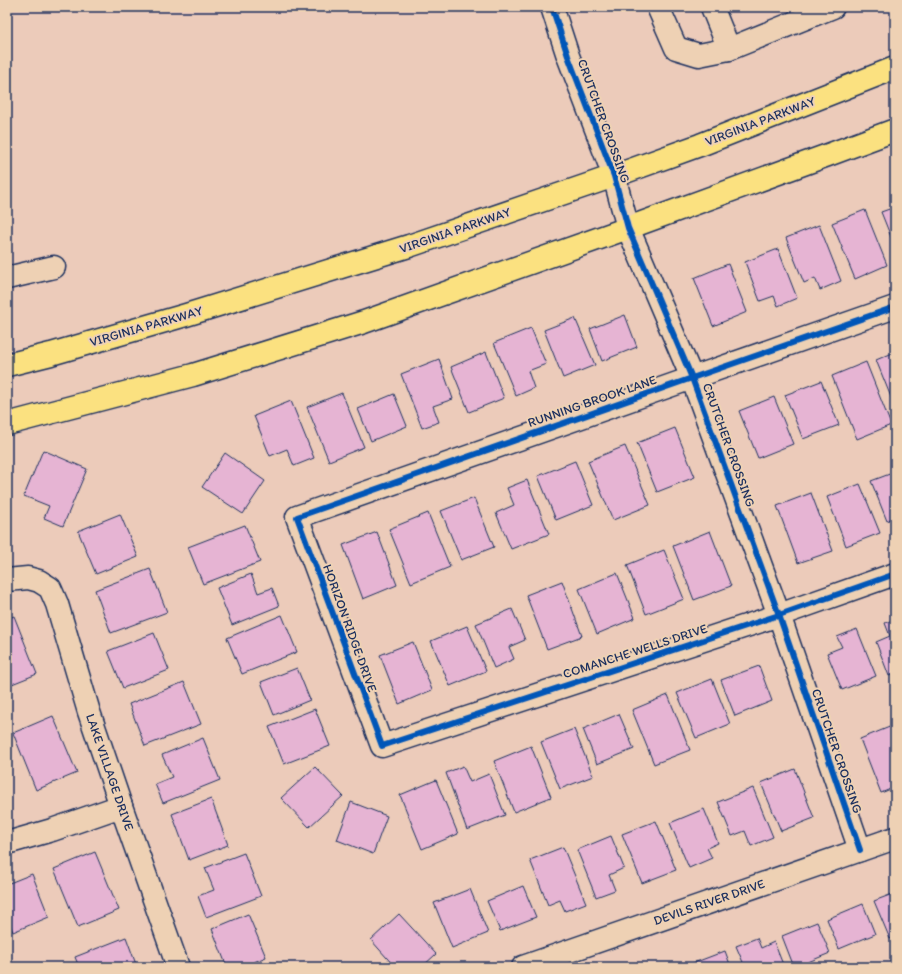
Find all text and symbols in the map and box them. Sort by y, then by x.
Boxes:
street label: CRUTCHER CROSSING [575,57,633,185]
street label: VIRGINIA PARKWAY [703,93,818,149]
street label: VIRGINIA PARKWAY [397,204,513,256]
street label: VIRGINIA PARKWAY [88,303,205,349]
street label: RUNNING BROOK LANE [526,372,658,430]
street label: CRUTCHER CROSSING [700,381,758,509]
street label: HORIZON RIDGE DRIVE [320,562,380,694]
street label: COMANCHE WELLS DRIVE [561,621,709,681]
street label: CRUTCHER CROSSING [809,687,865,815]
street label: LAKE VILLAGE DRIVE [83,712,137,832]
street label: DEVILS RIVER DRIVE [651,876,767,928]

